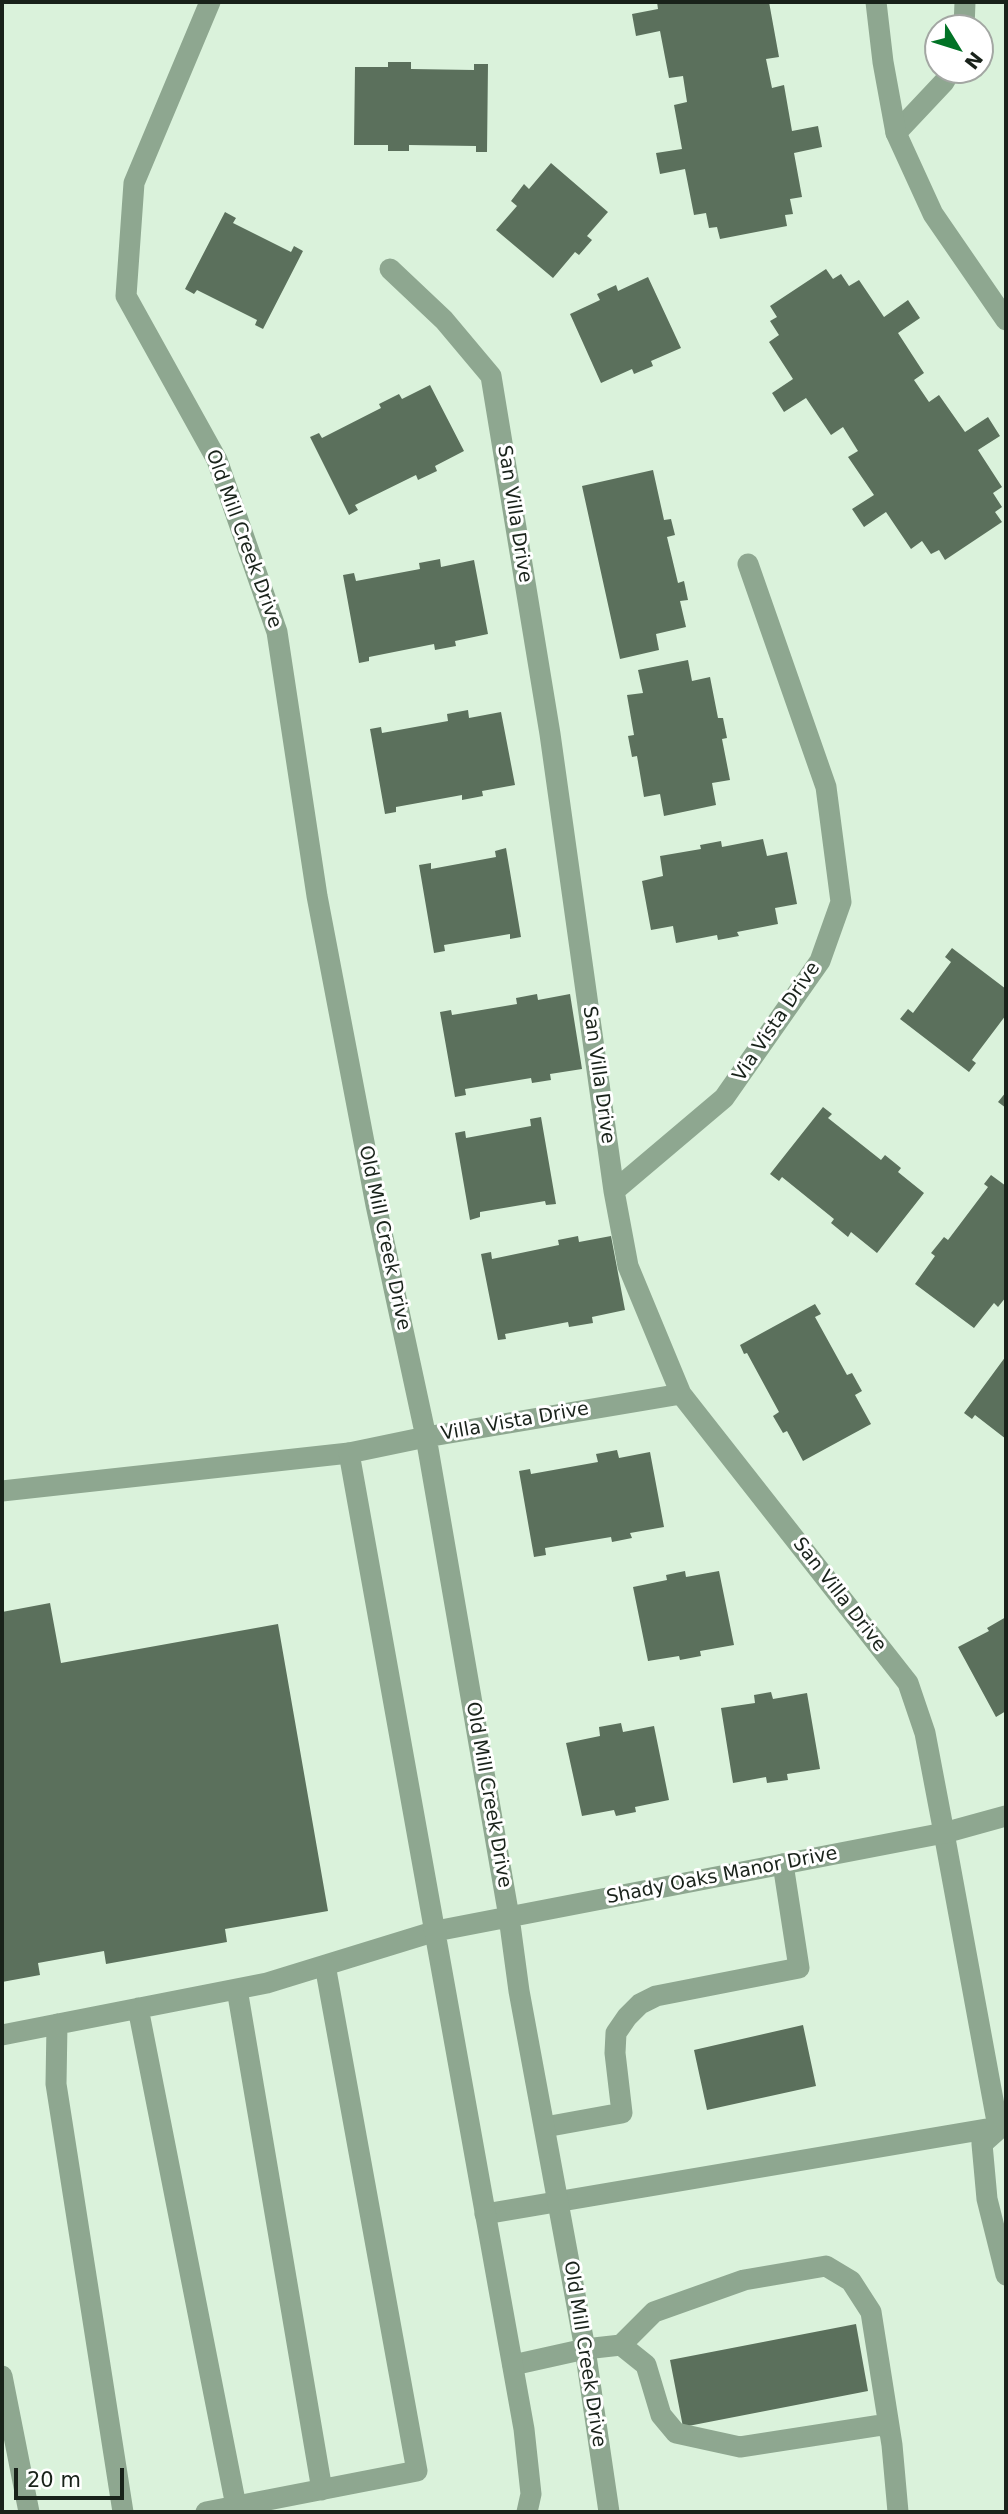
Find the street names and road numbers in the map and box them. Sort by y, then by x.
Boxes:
street label: San Villa Drive [492,444,536,584]
street label: Old Mill Creek Drive [200,447,286,631]
street label: Via Vista Drive [729,958,825,1086]
street label: San Villa Drive [577,1005,619,1145]
street label: Old Mill Creek Drive [353,1144,415,1332]
street label: Villa Vista Drive [439,1398,591,1446]
street label: San Villa Drive [787,1533,891,1657]
street label: Old Mill Creek Drive [460,1700,516,1890]
street label: Shady Oaks Manor Drive [605,1842,839,1910]
street label: Old Mill Creek Drive [558,2259,610,2449]

